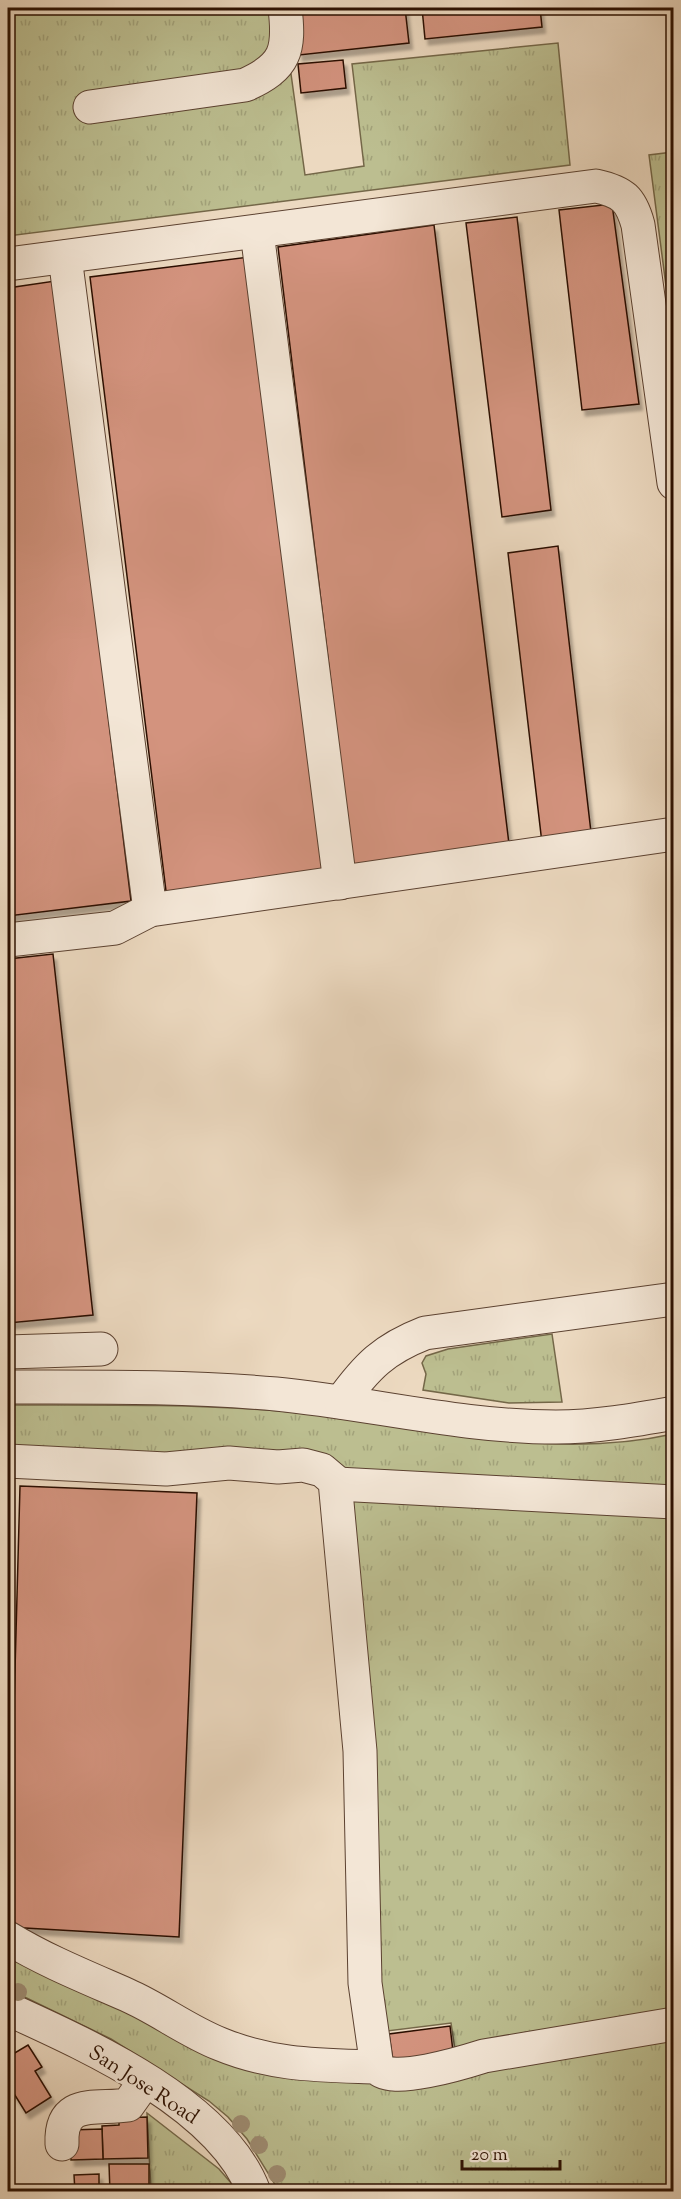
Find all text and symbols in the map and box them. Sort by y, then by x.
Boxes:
street label: San Jose Road [82,2039,204,2133]
scale bar [462,2133,560,2171]
text: 20 m [471,2143,508,2169]

